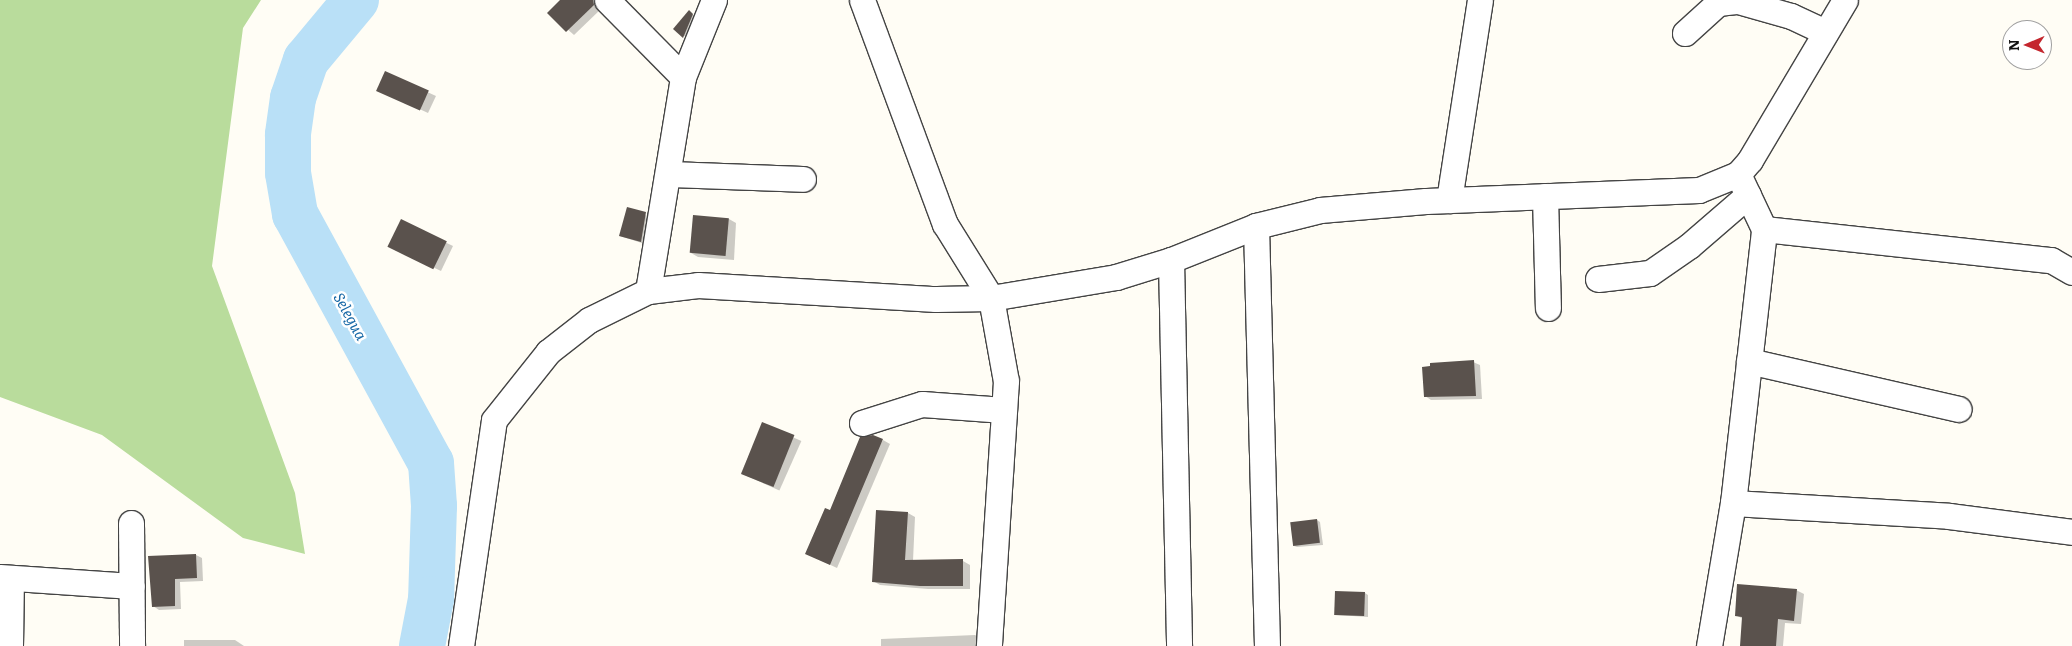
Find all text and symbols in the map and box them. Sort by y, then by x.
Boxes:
north arrow [2002,20,2052,70]
text: N [2003,39,2023,51]
water label: Selegua [331,289,371,343]

